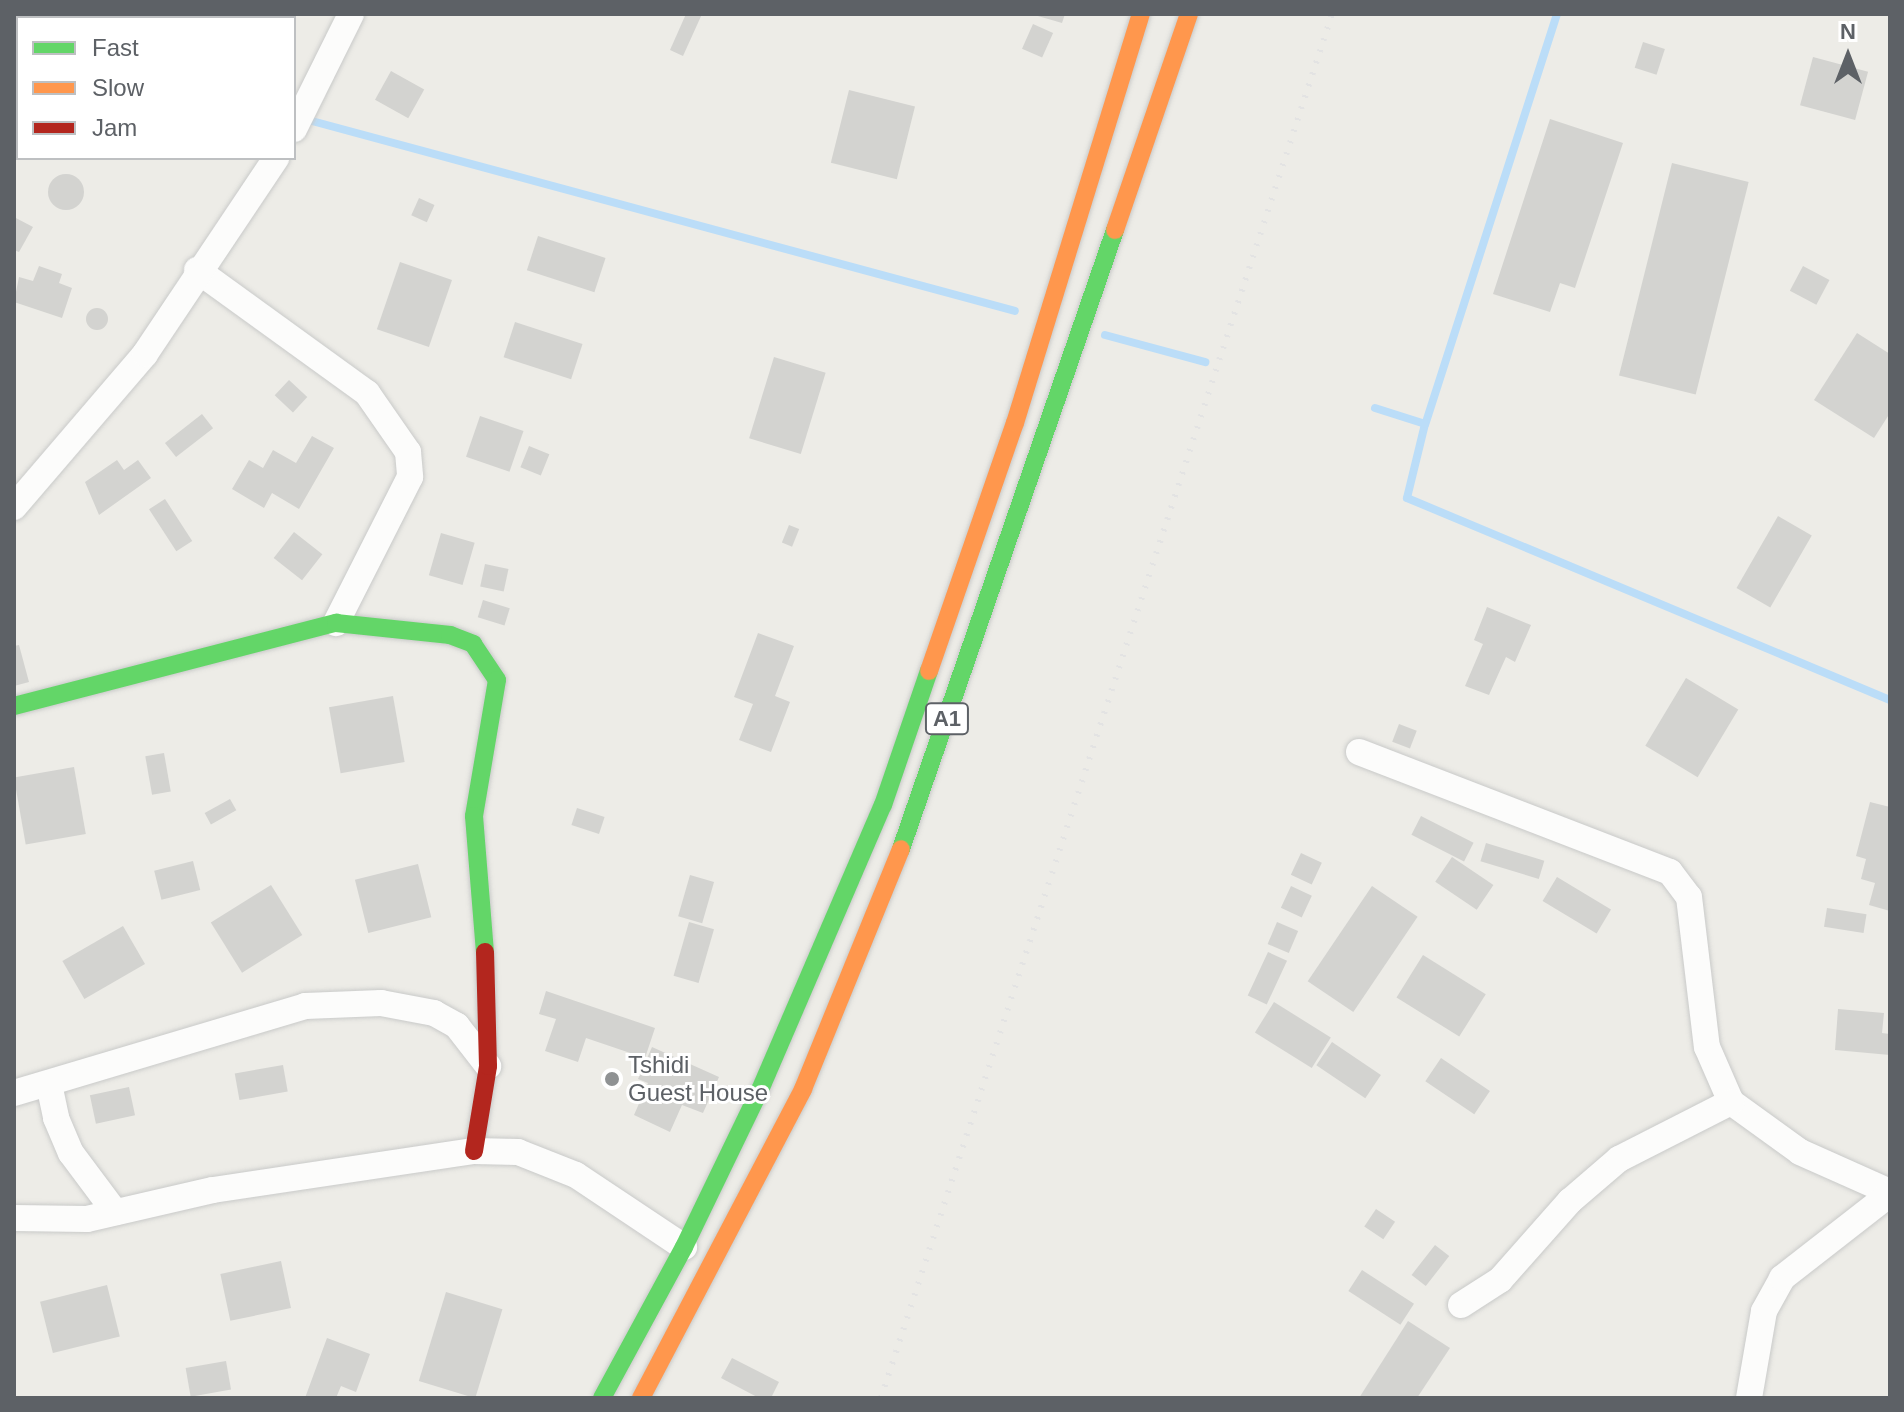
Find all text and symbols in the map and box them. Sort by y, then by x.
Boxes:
legend [16,16,296,160]
north arrow [1808,16,1888,96]
text: N [1840,19,1856,44]
text: Fast [92,34,139,61]
text: Slow [92,74,144,101]
text: Jam [92,114,137,141]
road number: A1 [923,701,971,737]
place label: Tshidi Guest House [628,1051,768,1107]
marker: Tshidi Guest House [603,1070,621,1088]

